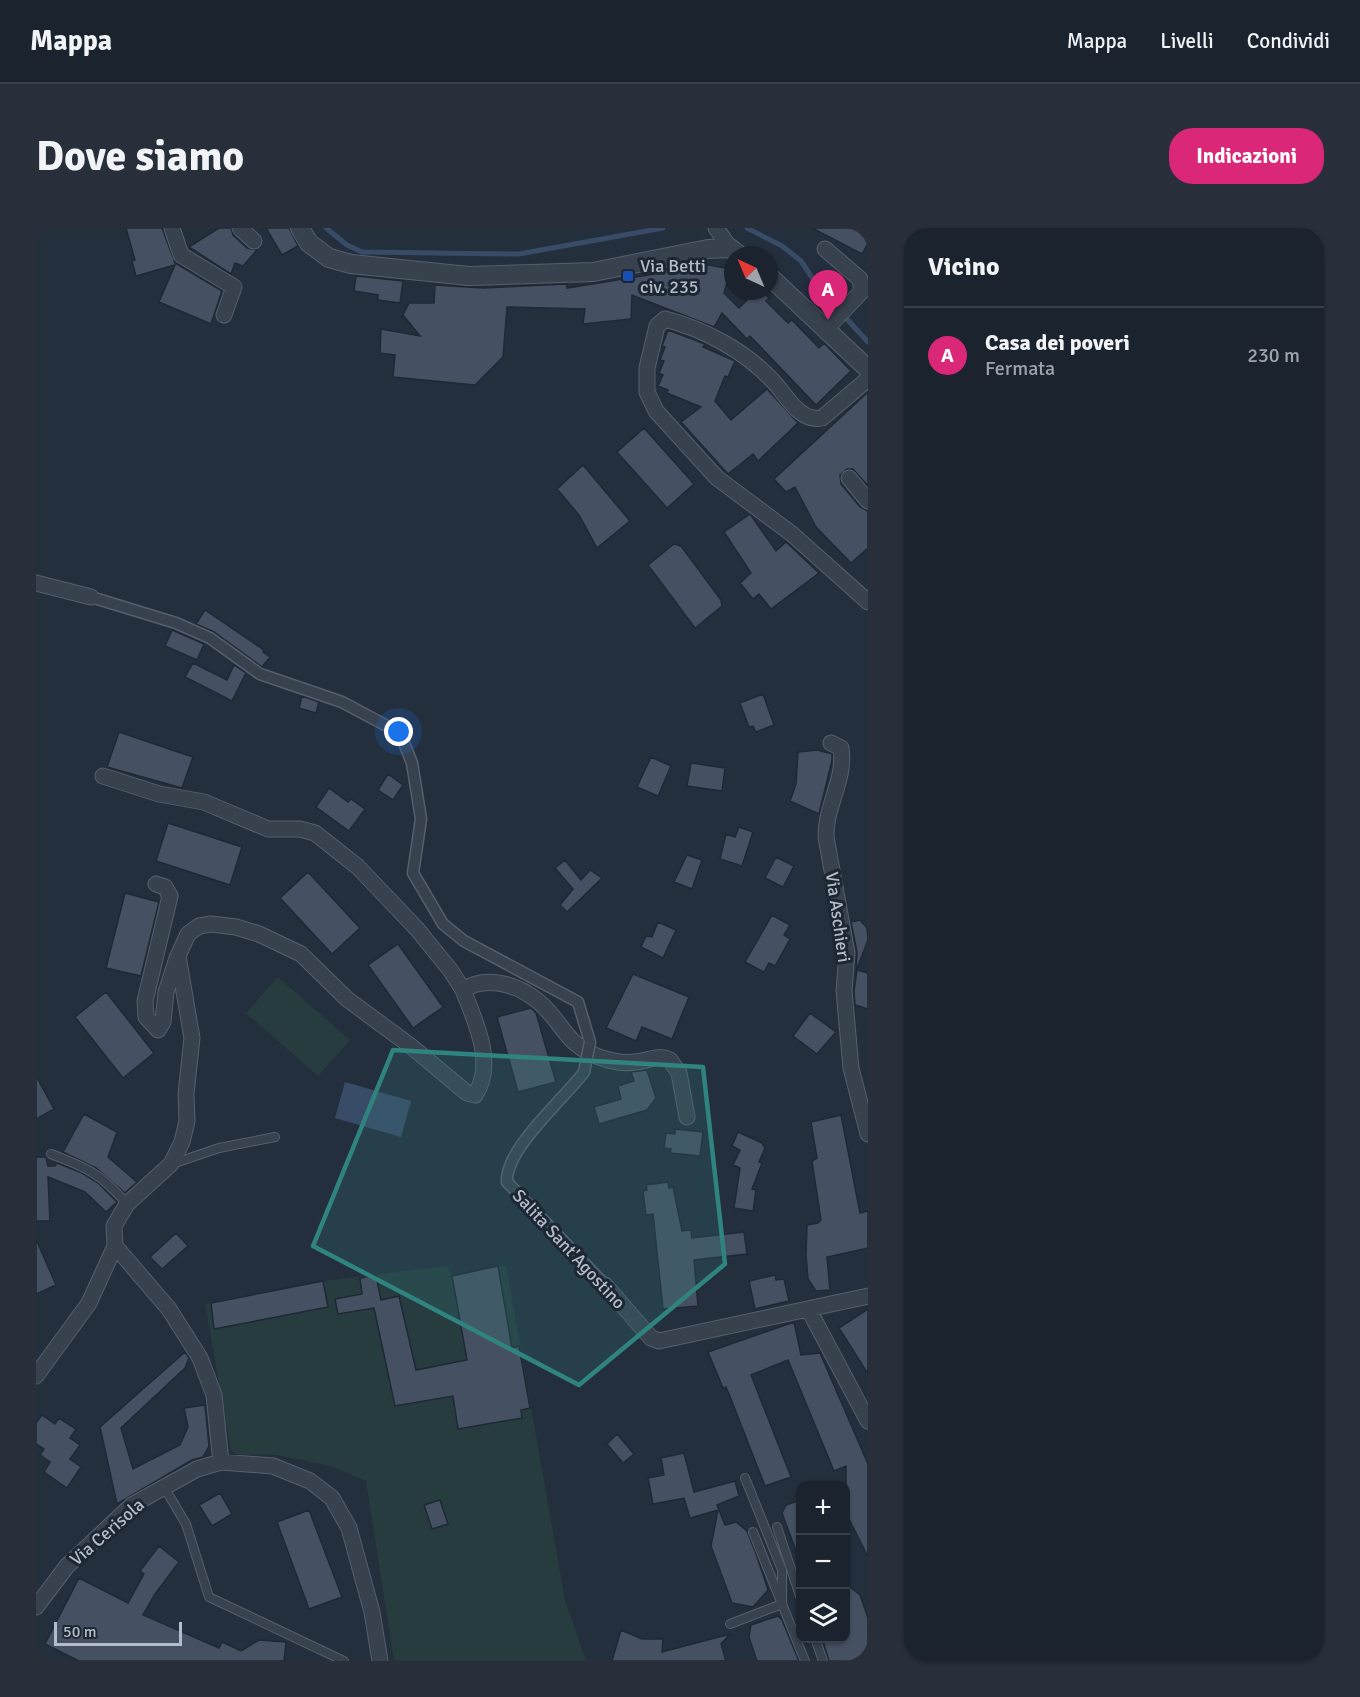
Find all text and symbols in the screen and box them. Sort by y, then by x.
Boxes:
text: Mappa [30,24,112,58]
text: Mappa [1067,28,1127,54]
text: Livelli [1160,28,1214,54]
text: Condividi [1247,28,1330,54]
button: Indicazioni [1169,128,1324,184]
text: Dove siamo [36,131,244,182]
north arrow [724,246,778,300]
text: Vicino [928,251,1000,283]
place label: Via Betti civ. 235 [640,255,706,298]
marker: Via Betti civ. 235 [621,269,635,283]
pin: A [808,270,848,320]
text: Casa dei poveri [985,329,1130,356]
text: A [941,343,954,368]
text: 230 m [1247,343,1300,368]
text: Fermata [985,356,1055,381]
your location [384,717,413,746]
street label: Via Aschieri [821,870,855,964]
street label: Salita Sant'Agostino [508,1185,630,1313]
map controls [796,1481,850,1643]
button: + [796,1481,850,1535]
street label: Via Cerisola [65,1494,149,1570]
button: − [796,1535,850,1589]
button: layers [796,1589,850,1643]
scale bar [54,1619,182,1646]
text: 50 m [63,1622,97,1642]

